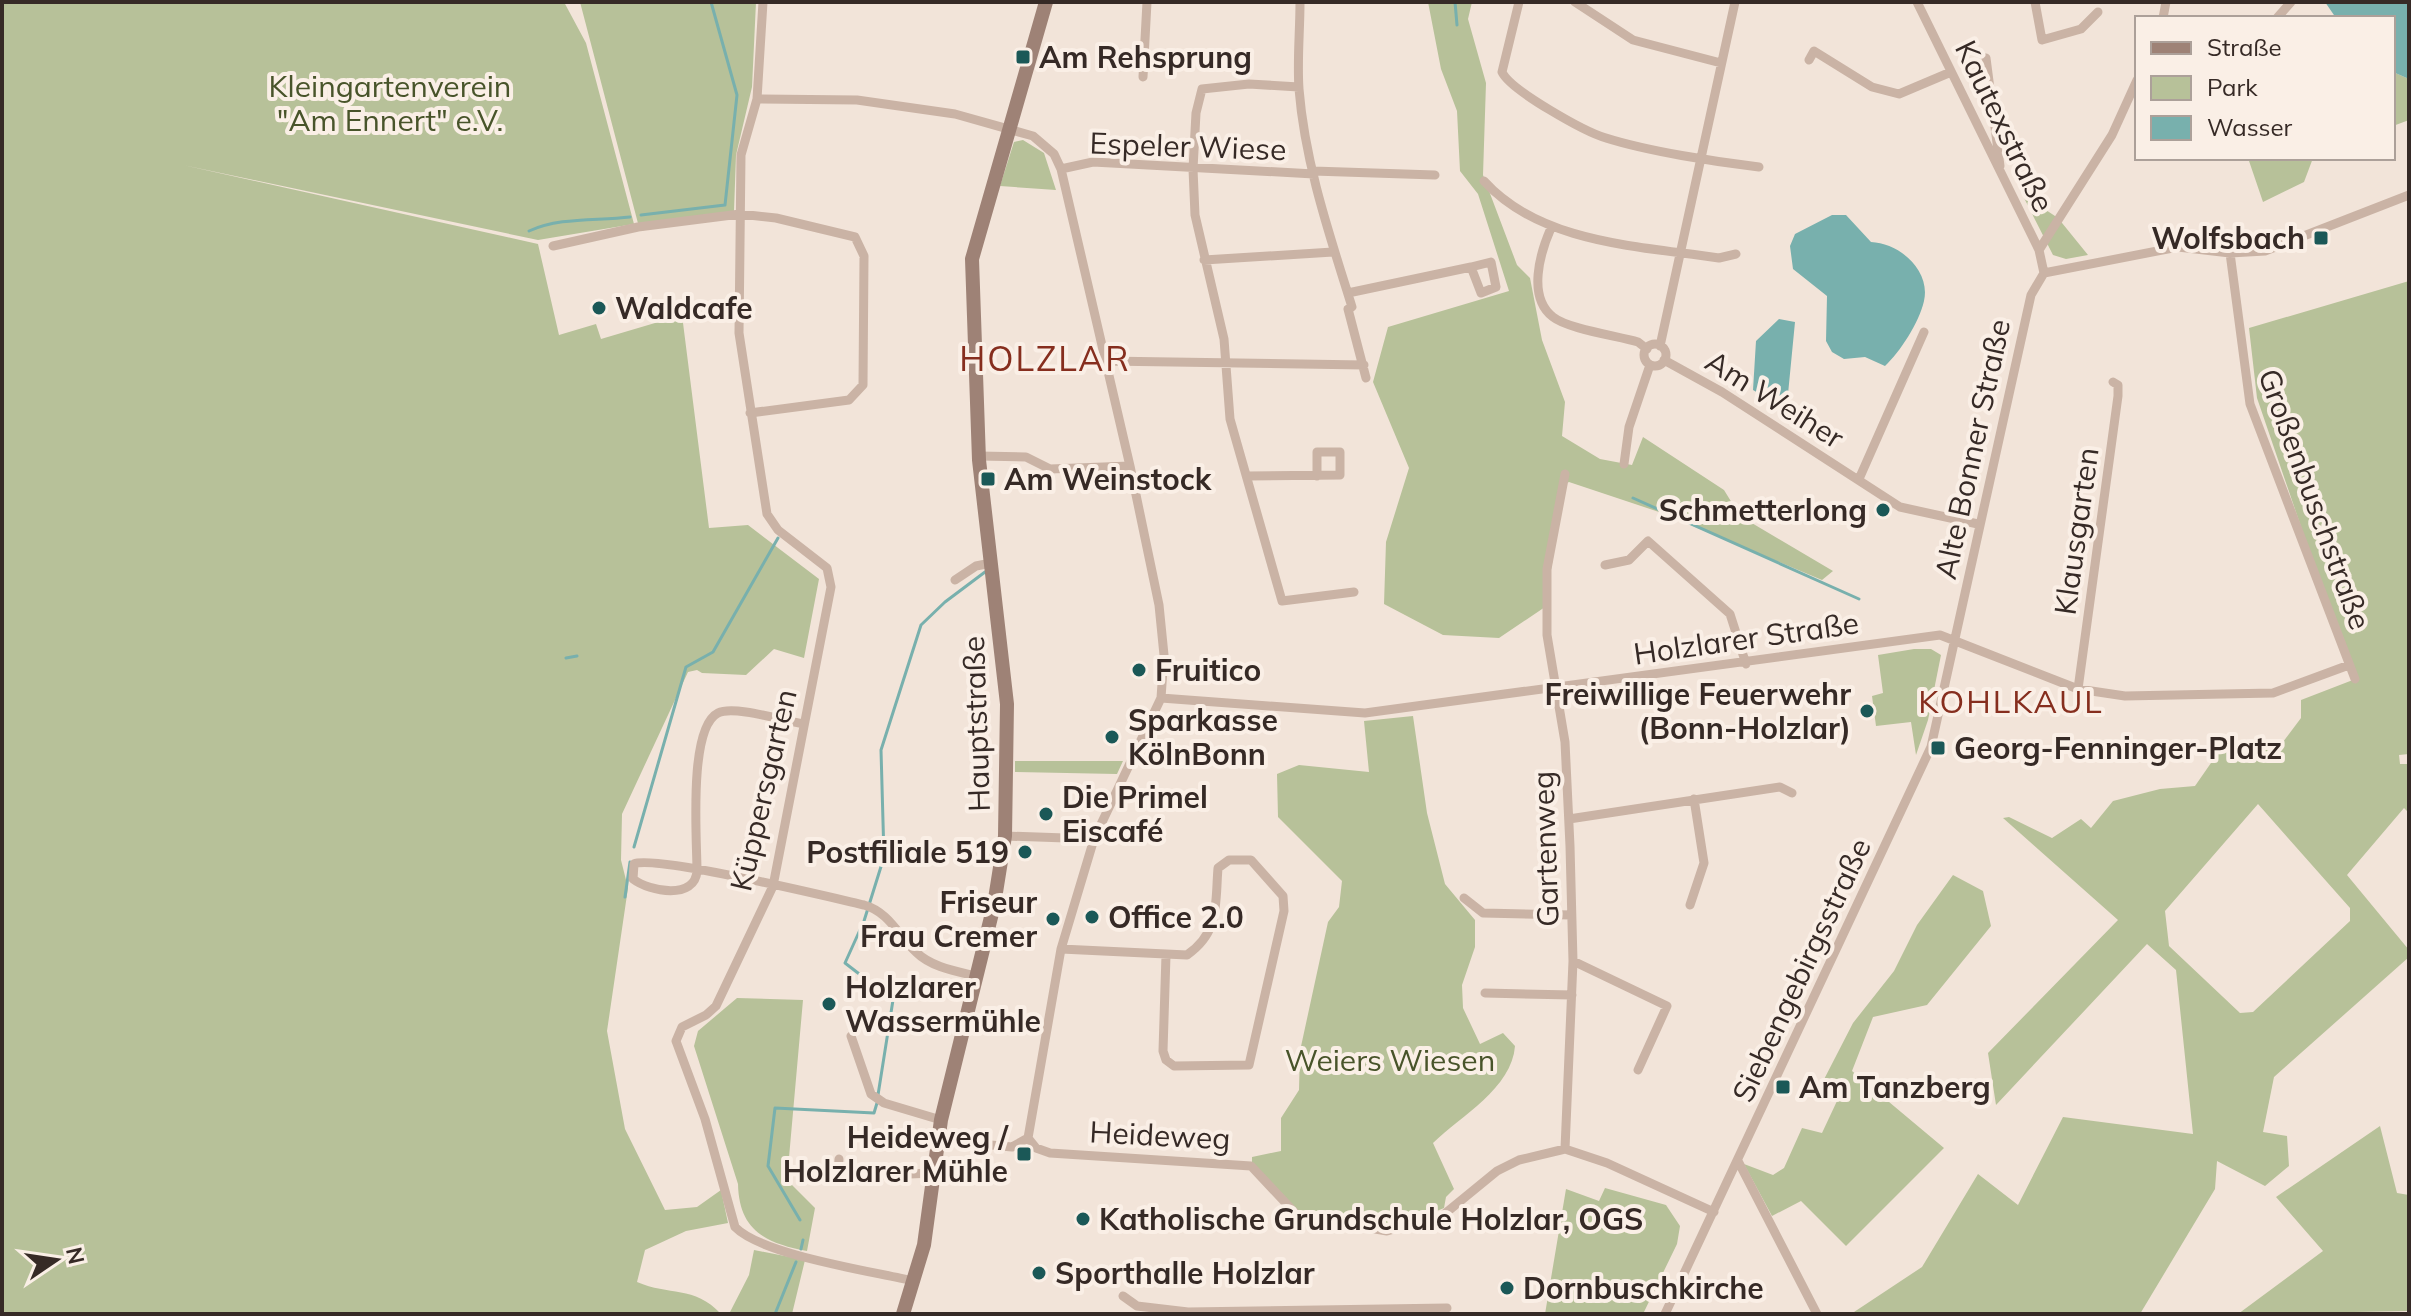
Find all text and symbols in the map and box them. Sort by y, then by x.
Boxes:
legend [2135,16,2395,160]
text: Straße [2207,32,2282,62]
street label: Kautexstraße [1947,34,2063,218]
place label: Am Rehsprung [1039,38,1252,76]
marker: Am Rehsprung [1014,48,1032,66]
park label: Kleingartenverein "Am Ennert" e.V. [269,67,511,139]
text: Park [2207,72,2258,102]
text: Wasser [2207,112,2293,142]
street label: Espeler Wiese [1089,124,1287,168]
place label: Wolfsbach [2151,219,2305,257]
marker: Wolfsbach [2312,229,2330,247]
place label: Waldcafe [615,289,753,327]
marker: Waldcafe [590,299,608,317]
street label: Alte Bonner Straße [1926,316,2018,582]
district label: HOLZLAR [959,337,1131,380]
street label: Am Weiher [1699,342,1851,457]
street label: Großenbuschstraße [2250,363,2380,635]
street label: Klausgarten [2045,445,2107,617]
place label: Am Weinstock [1004,460,1213,498]
marker: Am Weinstock [979,470,997,488]
place label: Schmetterlong [1659,491,1867,529]
marker: Schmetterlong [1874,501,1892,519]
street label: Holzlarer Straße [1631,603,1861,673]
street label: Hauptstraße [954,635,998,813]
place label: Fruitico [1155,651,1261,689]
marker: Fruitico [1130,661,1148,679]
place label: Freiwillige Feuerwehr (Bonn-Holzlar) [1545,675,1851,747]
district label: KOHLKAUL [1918,681,2104,721]
street label: Küppersgarten [721,685,805,895]
place label: Sparkasse KölnBonn [1128,701,1278,773]
marker: Freiwillige Feuerwehr (Bonn-Holzlar) [1858,702,1876,720]
marker: Sparkasse KölnBonn [1103,728,1121,746]
place label: Georg-Fenninger-Platz [1954,729,2282,767]
marker: Georg-Fenninger-Platz [1929,739,1947,757]
street label: Gartenweg [1523,770,1567,928]
place label: Die Primel Eiscafé [1062,778,1208,850]
marker: Die Primel Eiscafé [1037,805,1055,823]
street label: Siebengebirgsstraße [1723,832,1879,1108]
place label: Postfiliale 519 [806,833,1009,871]
marker: Postfiliale 519 [1016,843,1034,861]
place label: Friseur Frau Cremer [860,883,1037,955]
place label: Office 2.0 [1108,898,1244,936]
marker: Office 2.0 [1083,908,1101,926]
marker: Friseur Frau Cremer [1044,910,1062,928]
place label: Holzlarer Wassermühle [845,968,1041,1040]
marker: Holzlarer Wassermühle [820,995,838,1013]
park label: Weiers Wiesen [1285,1041,1495,1079]
place label: Am Tanzberg [1799,1068,1991,1106]
marker: Am Tanzberg [1774,1078,1792,1096]
street label: Heideweg [1089,1112,1231,1158]
place label: Heideweg / Holzlarer Mühle [783,1118,1010,1190]
marker: Heideweg / Holzlarer Mühle [1015,1145,1033,1163]
place label: Katholische Grundschule Holzlar, OGS [1099,1200,1643,1238]
marker: Katholische Grundschule Holzlar, OGS [1074,1210,1092,1228]
north arrow [16,1220,96,1300]
text: N [60,1244,91,1267]
place label: Sporthalle Holzlar [1055,1254,1315,1292]
marker: Sporthalle Holzlar [1030,1264,1048,1282]
place label: Dornbuschkirche [1523,1269,1764,1307]
marker: Dornbuschkirche [1498,1279,1516,1297]

